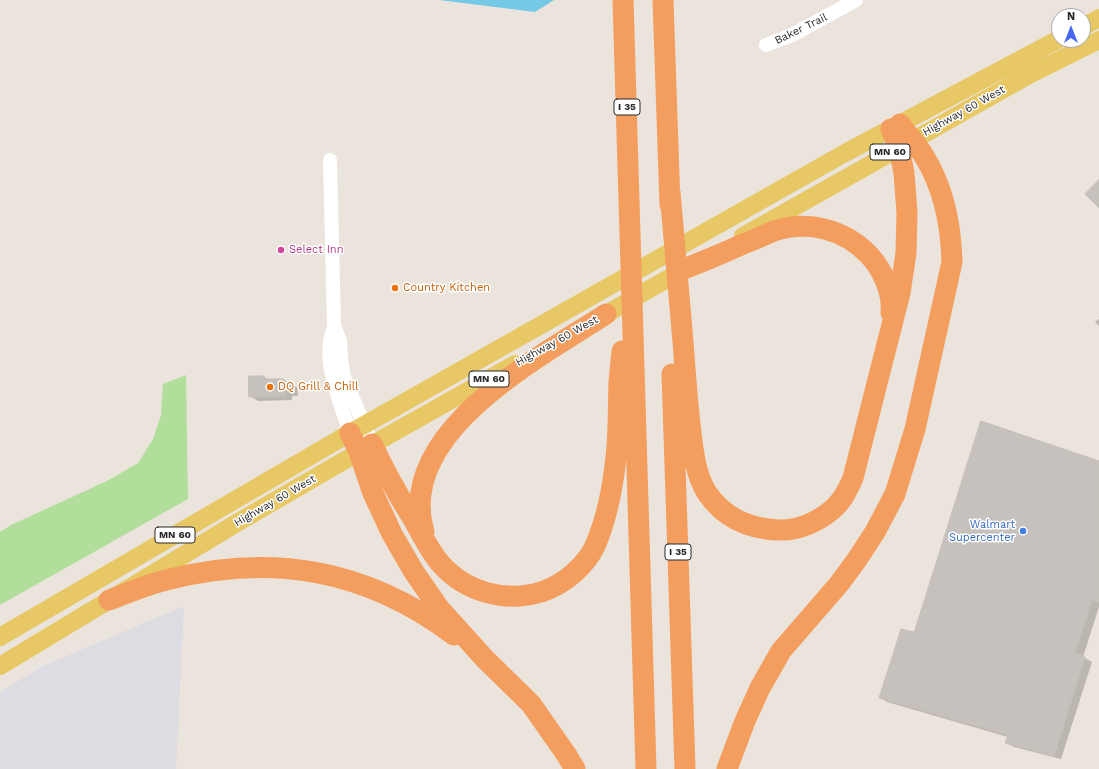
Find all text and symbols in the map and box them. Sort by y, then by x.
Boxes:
north arrow [1051,8,1091,48]
text: N [1067,10,1075,23]
street label: Baker Trail [773,11,829,47]
street label: Highway 60 West [920,83,1008,139]
road number: I 35 [614,99,640,115]
road number: MN 60 [870,144,910,160]
place label: Select Inn [289,243,343,257]
marker: Select Inn [276,245,286,255]
place label: Country Kitchen [403,281,490,295]
marker: Country Kitchen [390,283,400,293]
street label: Highway 60 West [513,313,601,369]
road number: MN 60 [469,371,509,387]
place label: DQ Grill & Chill [278,380,358,394]
marker: DQ Grill & Chill [265,382,275,392]
street label: Highway 60 West [232,472,318,530]
place label: Walmart Supercenter [949,518,1015,544]
marker: Walmart Supercenter [1018,526,1028,536]
road number: MN 60 [155,527,195,543]
road number: I 35 [665,544,691,560]

